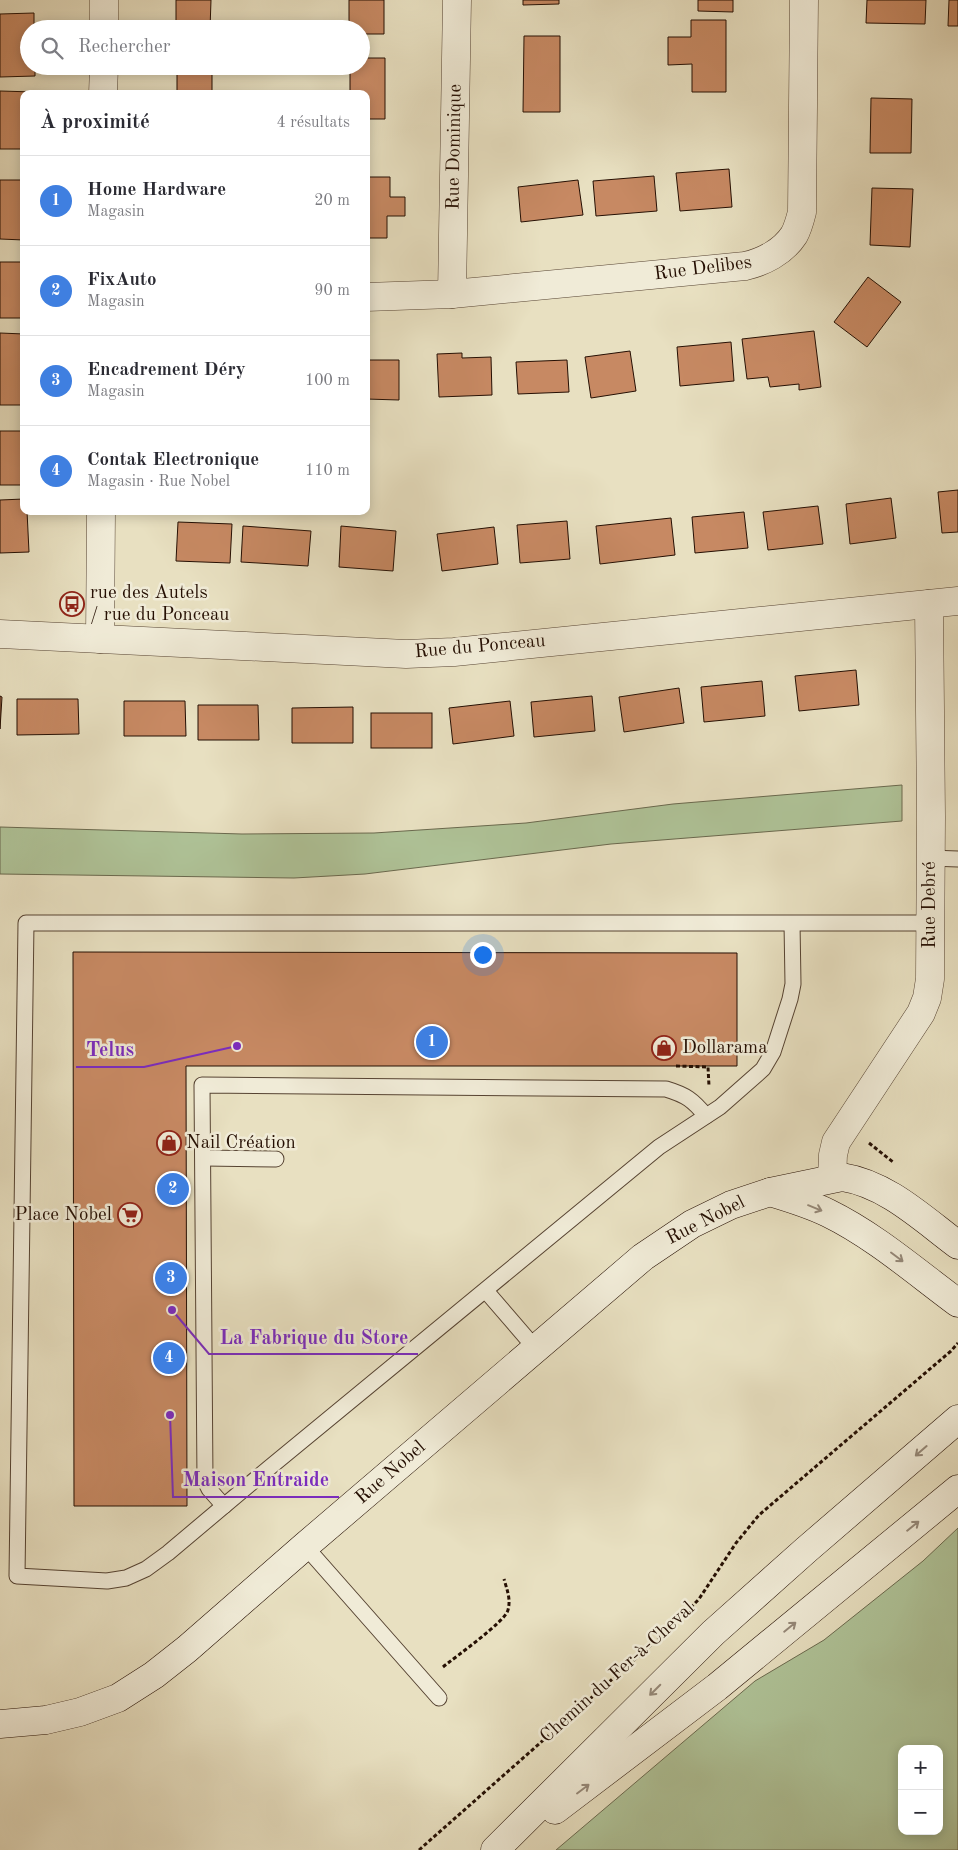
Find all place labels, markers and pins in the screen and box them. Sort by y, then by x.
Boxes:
place label: rue des Autels / rue du Ponceau [90,584,229,625]
bus stop icon: rue des Autels / rue du Ponceau [59,591,85,617]
pin: 1 [416,1023,448,1061]
callout: Telus [76,1032,144,1067]
shop icon: Dollarama [651,1035,677,1061]
place label: Dollarama [682,1039,768,1058]
shop icon: Nail Création [156,1130,182,1156]
place label: Nail Création [186,1134,296,1153]
pin: 2 [157,1170,189,1208]
supermarket icon: Place Nobel [117,1202,143,1228]
place label: Place Nobel [15,1206,112,1225]
pin: 3 [155,1259,187,1297]
callout: La Fabrique du Store [209,1319,418,1354]
pin: 4 [153,1339,185,1377]
callout: Maison Entraide [173,1462,339,1497]

